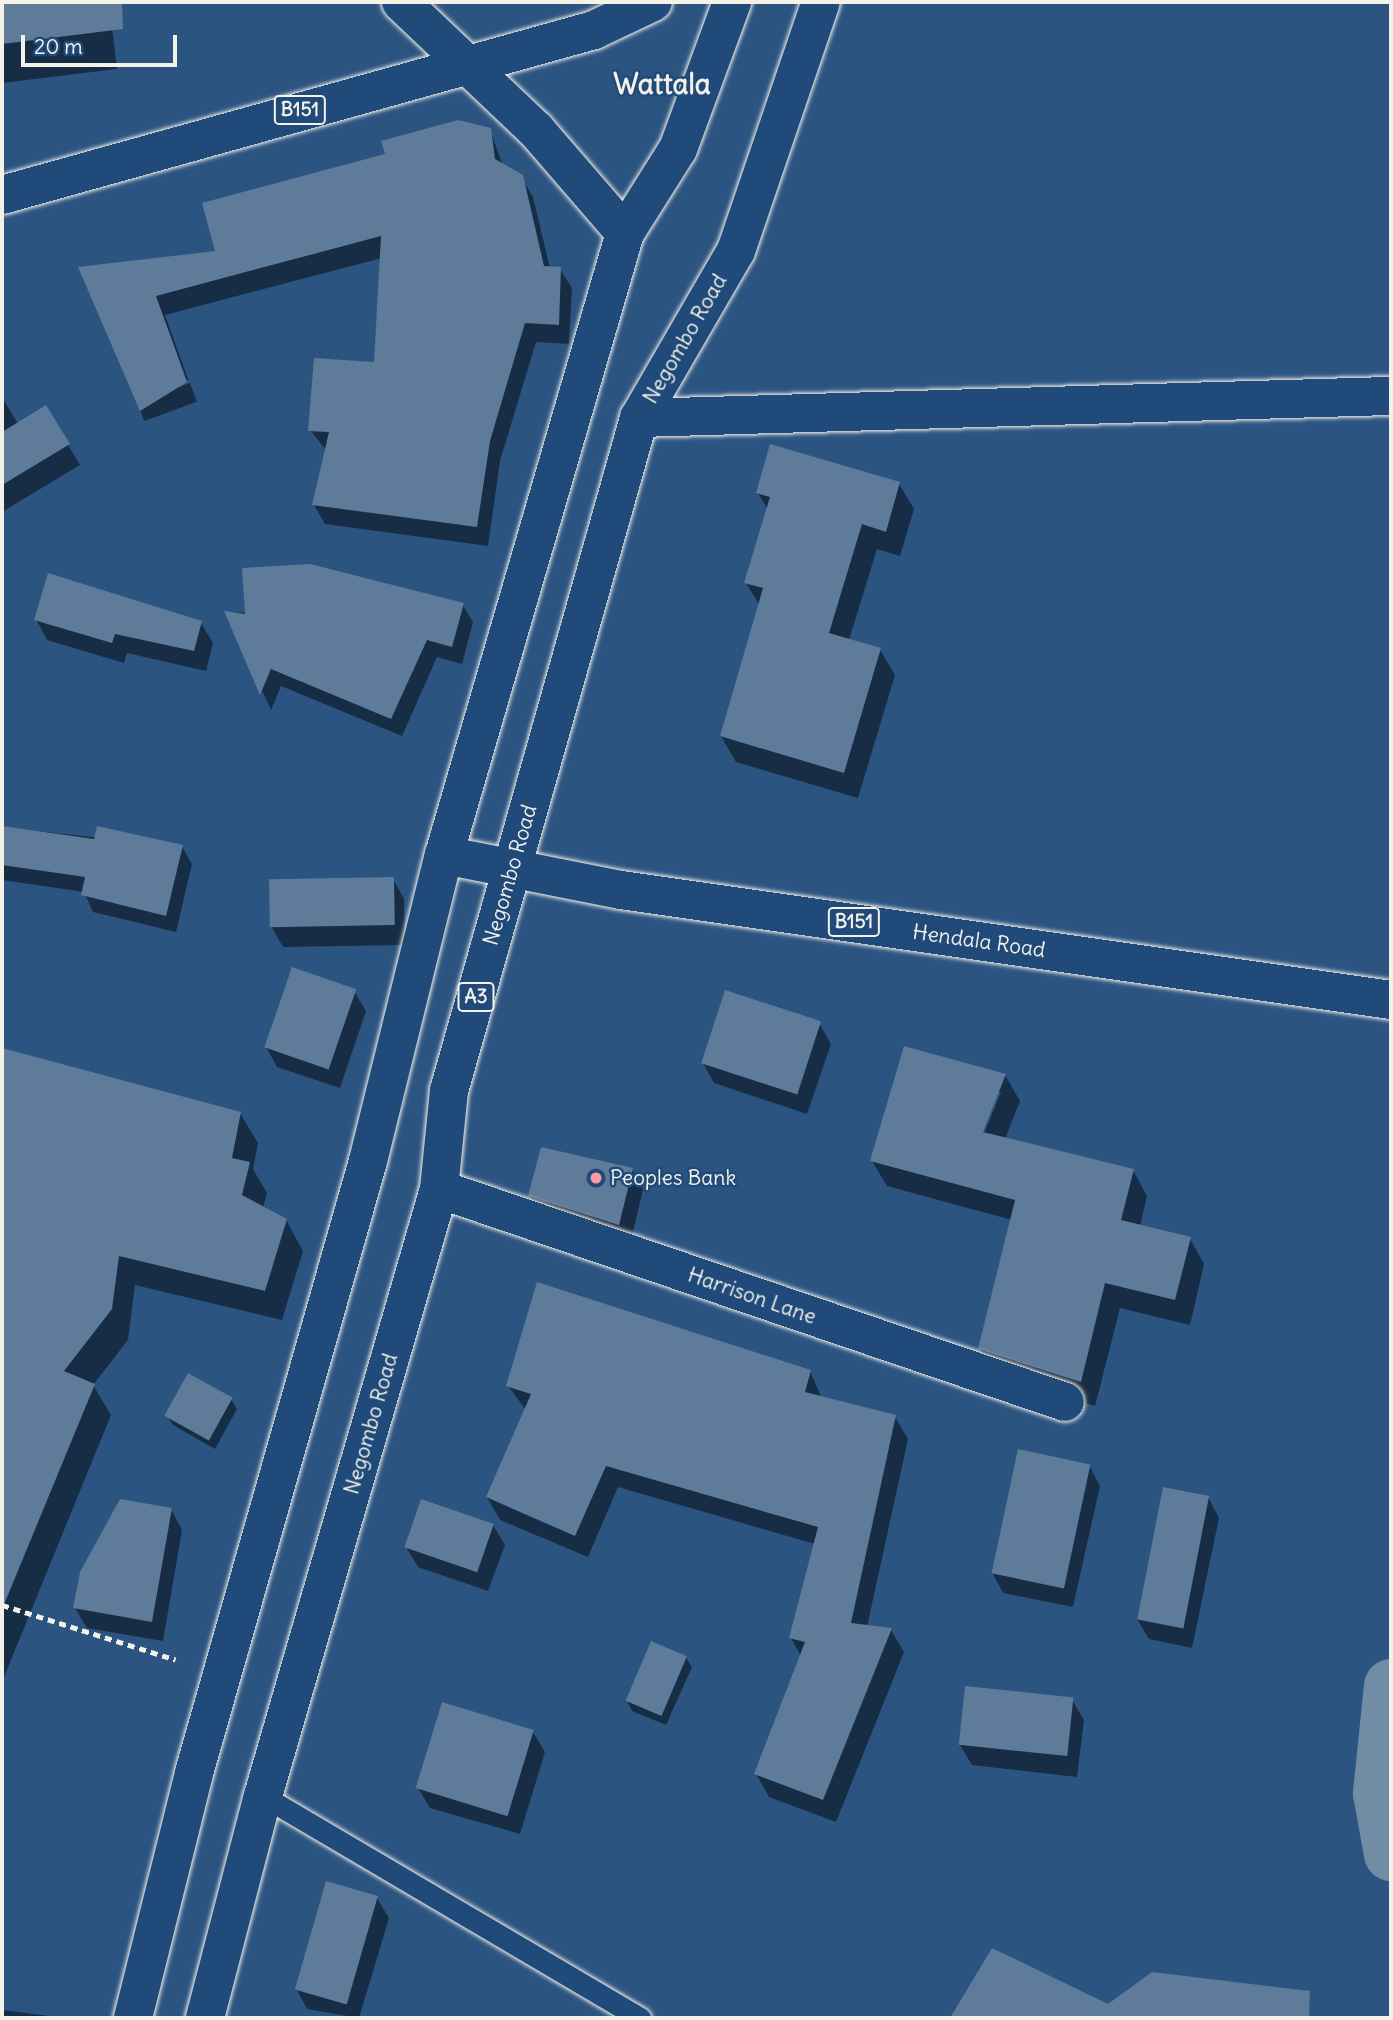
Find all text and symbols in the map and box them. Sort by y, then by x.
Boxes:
scale bar [24,21,180,65]
text: 20 m [34,33,83,60]
district label: Wattala [613,67,711,101]
road number: B151 [274,94,326,125]
street label: Negombo Road [638,270,732,408]
street label: Negombo Road [478,802,542,948]
road number: B151 [828,906,880,938]
street label: Hendala Road [911,919,1047,963]
road number: A3 [457,981,495,1012]
place label: Peoples Bank [610,1165,736,1191]
marker: Peoples Bank [588,1170,604,1186]
street label: Harrison Lane [684,1262,820,1330]
street label: Negombo Road [339,1351,403,1497]

